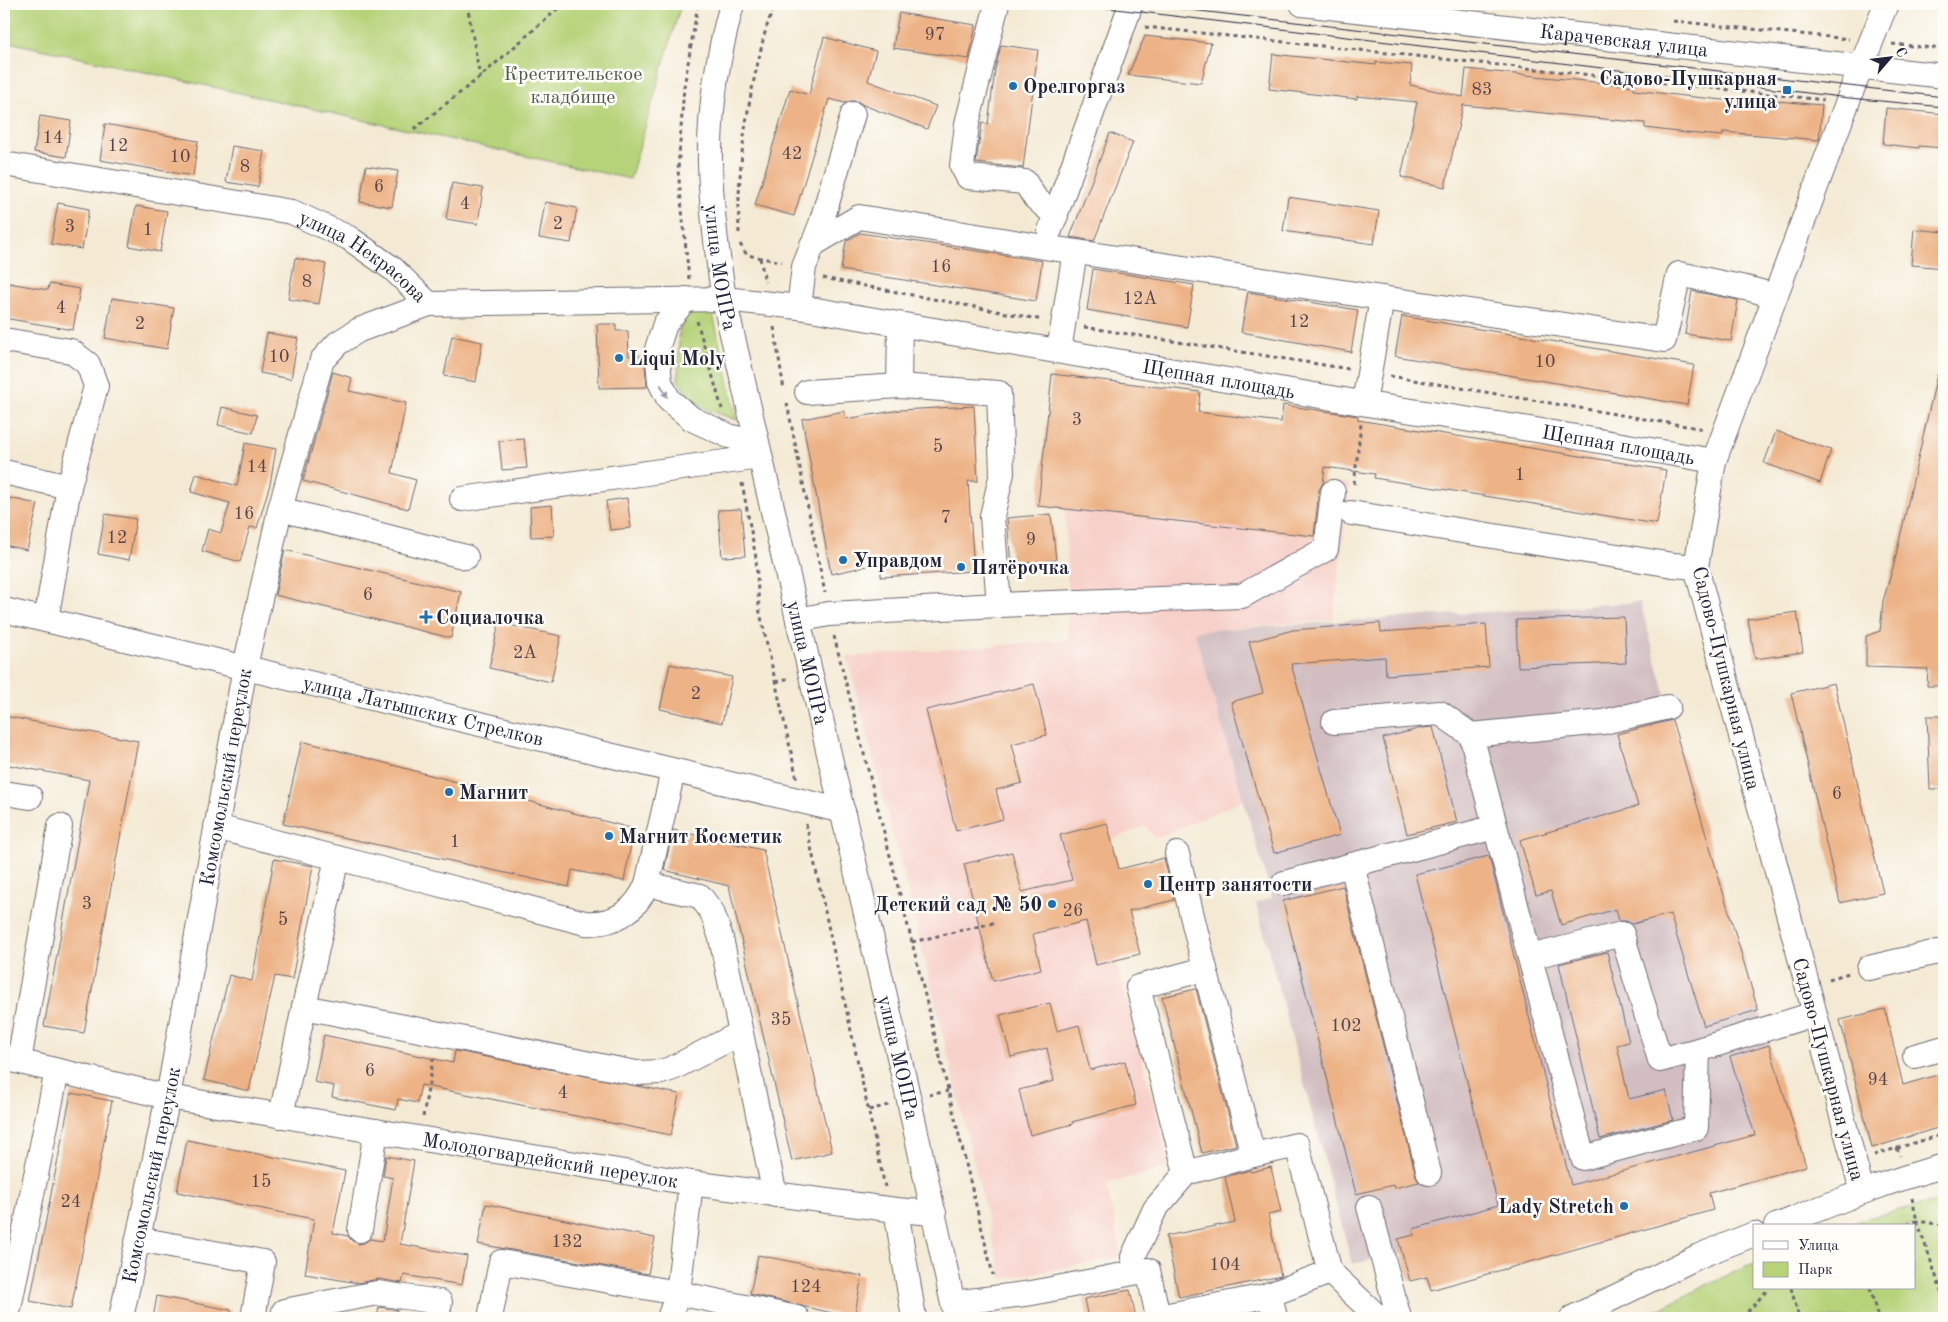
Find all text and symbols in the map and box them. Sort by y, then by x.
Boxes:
street label: Карачевская улица [1538,23,1709,61]
house number: 97 [925,26,945,44]
north arrow [1866,32,1916,82]
text: С [1892,45,1909,60]
park label: Крестительское кладбище [504,65,642,108]
place label: Садово-Пушкарная улица [1599,70,1777,113]
place label: Орелгоргаз [1023,78,1125,98]
marker: Орелгоргаз [1007,80,1019,92]
house number: 83 [1472,81,1492,99]
marker: Садово-Пушкарная улица [1781,84,1793,96]
house number: 14 [43,129,63,147]
house number: 12 [108,137,128,155]
house number: 42 [782,145,802,163]
house number: 10 [170,148,190,166]
house number: 8 [240,158,250,176]
house number: 6 [374,178,384,196]
house number: 4 [460,195,470,213]
street label: улица МОПРа [700,204,739,333]
street label: улица Некрасова [295,208,429,307]
house number: 2 [553,215,563,233]
house number: 3 [65,218,75,236]
house number: 1 [143,221,153,239]
house number: 16 [931,258,951,276]
house number: 8 [302,273,312,291]
house number: 12А [1123,290,1158,308]
house number: 4 [56,299,66,317]
house number: 12 [1289,313,1309,331]
house number: 2 [135,315,145,333]
house number: 10 [269,348,289,366]
place label: Liqui Moly [629,350,726,370]
marker: Liqui Moly [613,352,625,364]
house number: 10 [1535,353,1555,371]
street label: Щепная площадь [1141,358,1296,404]
one-way arrow [660,384,668,398]
house number: 3 [1072,411,1082,429]
street label: Щепная площадь [1540,423,1696,469]
house number: 5 [933,438,943,456]
house number: 14 [247,458,267,476]
house number: 1 [1515,466,1525,484]
house number: 16 [234,505,254,523]
house number: 7 [941,509,951,527]
house number: 12 [107,529,127,547]
house number: 9 [1026,531,1036,549]
place label: Управдом [853,552,942,572]
marker: Управдом [837,554,849,566]
place label: Пятёрочка [971,559,1069,579]
marker: Пятёрочка [955,561,967,573]
street label: Садово-Пушкарная улица [1688,565,1763,793]
house number: 6 [363,586,373,604]
street label: улица МОПРа [782,599,830,727]
place label: Социалочка [436,609,544,629]
marker: Социалочка [420,611,432,623]
house number: 2А [513,644,537,662]
street label: Комсомольский переулок [198,667,257,888]
street label: улица Латышских Стрелков [300,674,545,751]
house number: 2 [691,685,701,703]
place label: Магнит [459,784,528,804]
house number: 6 [1832,785,1842,803]
marker: Магнит [443,786,455,798]
place label: Магнит Косметик [619,828,782,848]
marker: Магнит Косметик [603,830,615,842]
house number: 1 [450,833,460,851]
place label: Центр занятости [1158,876,1313,896]
marker: Центр занятости [1142,878,1154,890]
house number: 3 [82,895,92,913]
place label: Детский сад № 50 [874,895,1042,916]
marker: Детский сад № 50 [1046,898,1058,910]
house number: 26 [1063,902,1083,920]
house number: 5 [278,911,288,929]
street label: Садово-Пушкарная улица [1788,956,1866,1183]
street label: улица МОПРа [873,994,921,1122]
house number: 35 [771,1011,791,1029]
house number: 102 [1330,1017,1362,1035]
house number: 6 [365,1062,375,1080]
street label: Комсомольский переулок [121,1066,185,1286]
house number: 94 [1868,1071,1888,1089]
house number: 4 [558,1084,568,1102]
street label: Молодогвардейский переулок [421,1131,679,1193]
house number: 15 [251,1173,271,1191]
house number: 24 [61,1193,81,1211]
place label: Lady Stretch [1498,1198,1614,1218]
marker: Lady Stretch [1618,1200,1630,1212]
legend [1753,1224,1916,1290]
house number: 132 [551,1233,583,1251]
text: Улица [1798,1239,1839,1254]
house number: 104 [1209,1256,1241,1274]
text: Парк [1798,1263,1833,1278]
house number: 124 [790,1278,822,1296]

